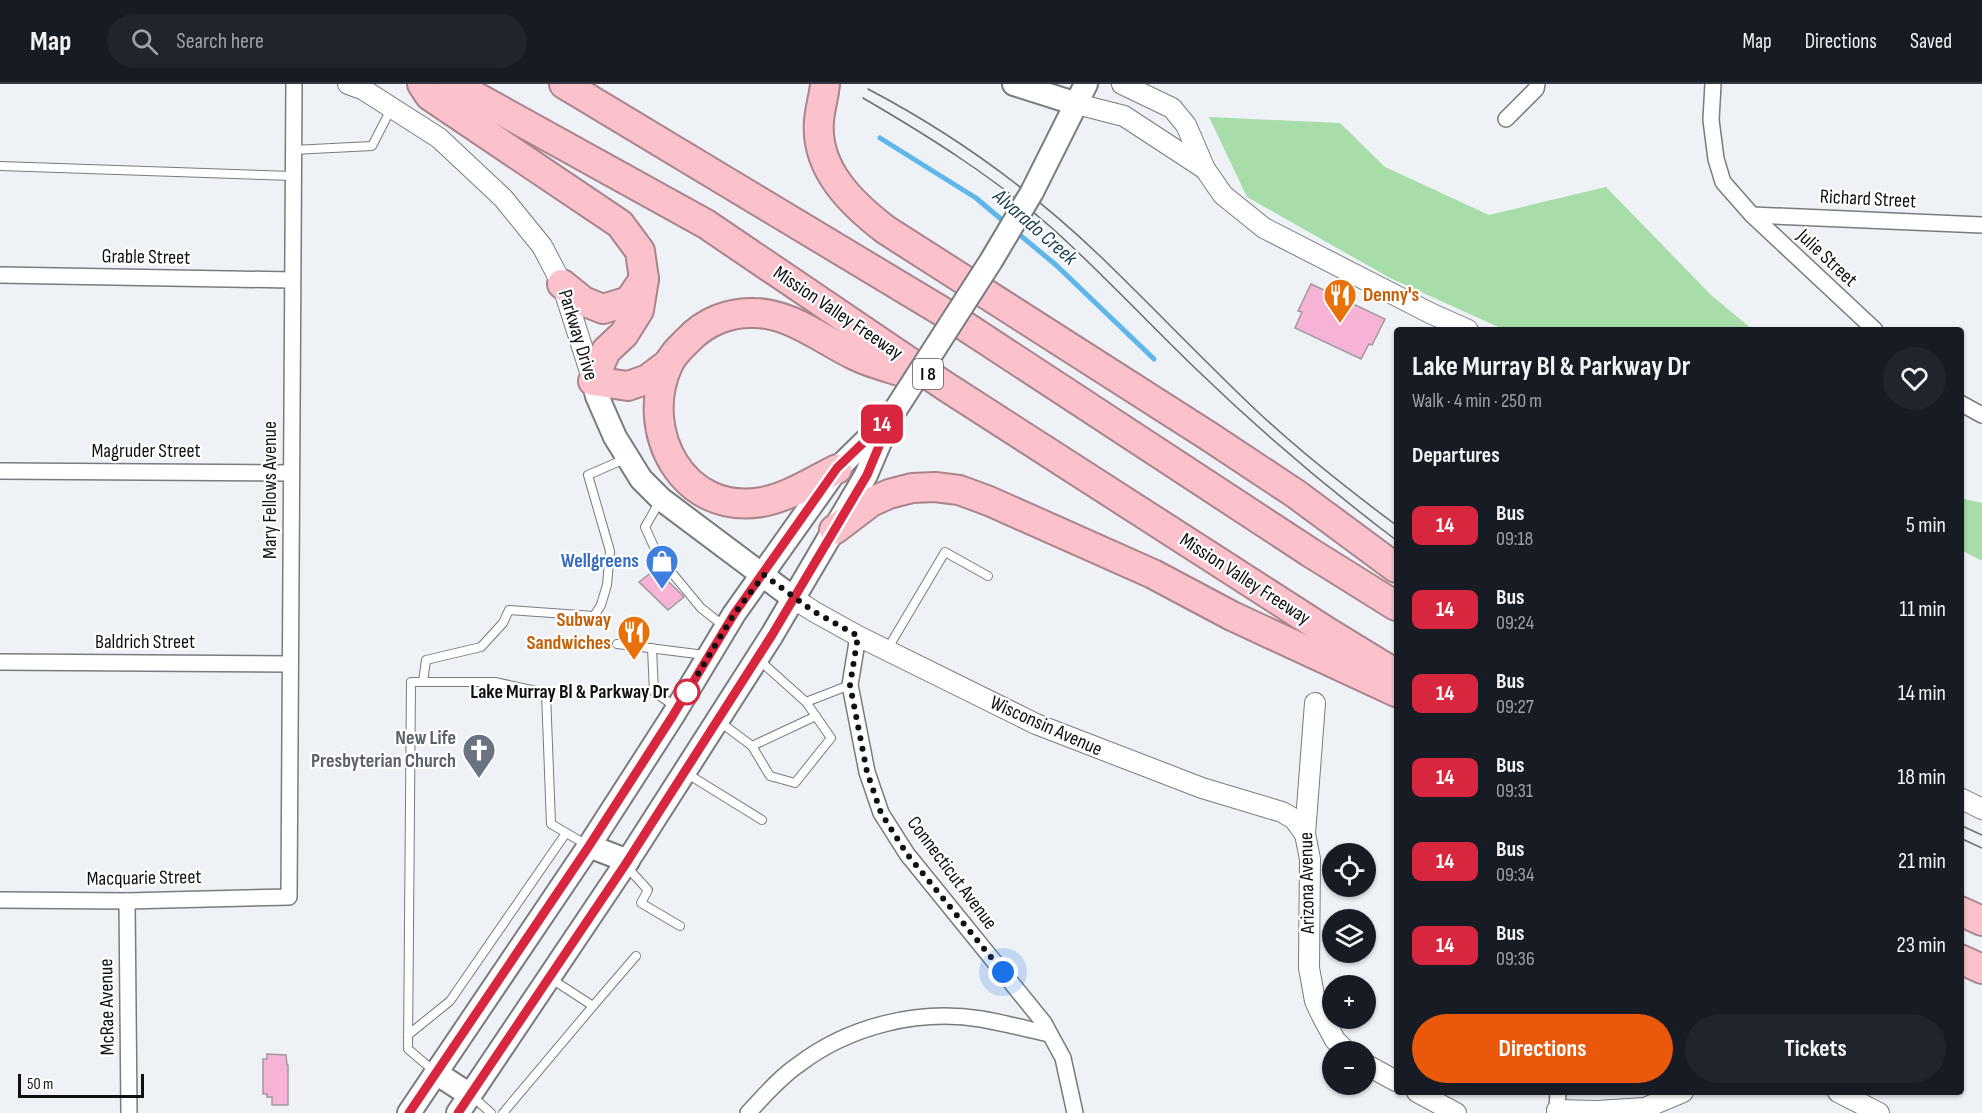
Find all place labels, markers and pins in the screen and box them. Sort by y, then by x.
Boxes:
restaurant icon: Denny's [1322,277,1358,324]
place label: Denny's [1363,283,1420,307]
shop icon: Wellgreens [644,543,680,590]
place label: Wellgreens [561,549,639,573]
place label: Subway Sandwiches [527,608,612,655]
restaurant icon: Subway Sandwiches [616,614,652,661]
marker: Lake Murray Bl & Parkway Dr [674,679,700,705]
place label: Lake Murray Bl & Parkway Dr [470,680,669,704]
place label: New Life Presbyterian Church [311,726,456,773]
church icon: New Life Presbyterian Church [461,732,497,779]

